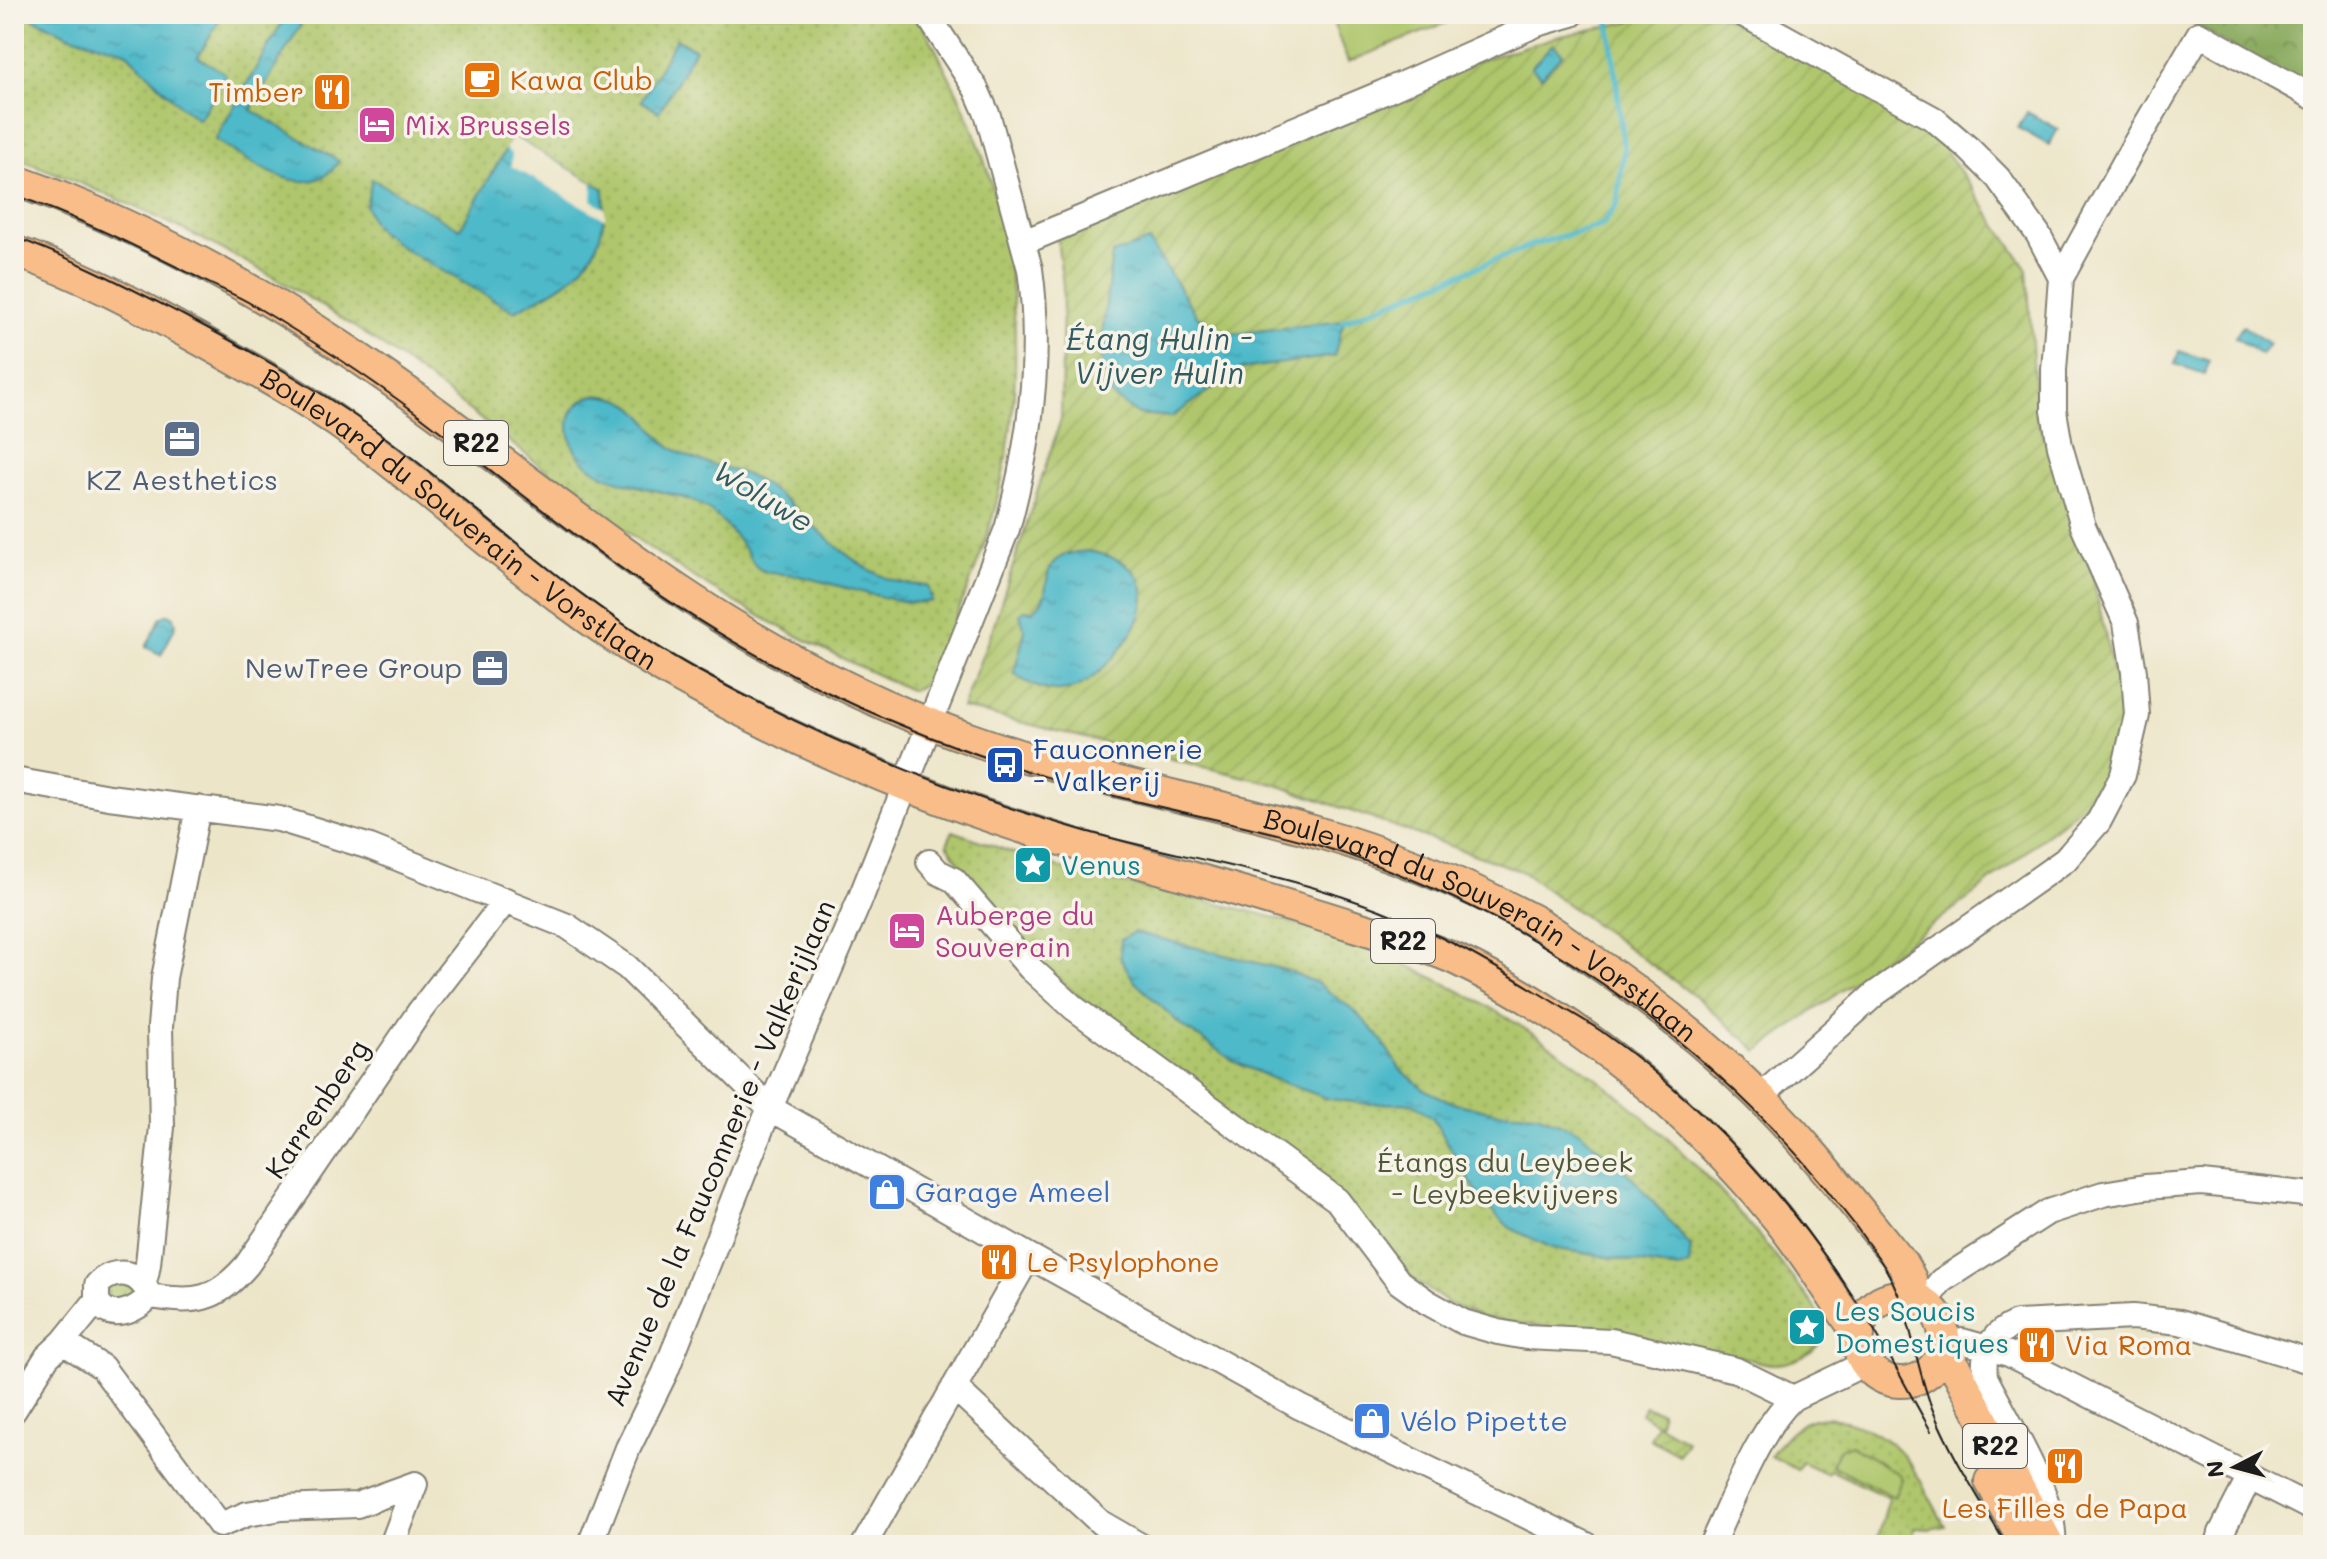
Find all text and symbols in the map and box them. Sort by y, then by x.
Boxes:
cafe icon: Kawa Club [461,59,503,101]
place label: Kawa Club [510,61,653,97]
restaurant icon: Timber [311,71,353,113]
place label: Timber [208,73,304,109]
hotel icon: Mix Brussels [356,104,398,146]
place label: Mix Brussels [405,106,571,142]
water label: Étang Hulin - Vijver Hulin [1066,318,1252,392]
street label: Boulevard du Souverain - Vorstlaan [255,359,665,677]
office icon: KZ Aesthetics [161,418,203,460]
road number: R22 [444,421,508,465]
water label: Woluwe [707,450,821,541]
place label: KZ Aesthetics [86,461,278,497]
office icon: NewTree Group [469,647,511,689]
place label: NewTree Group [245,649,462,685]
place label: Fauconnerie - Valkerij [1033,730,1203,798]
bus stop icon: Fauconnerie - Valkerij [984,744,1026,786]
street label: Boulevard du Souverain - Vorstlaan [1260,799,1705,1049]
place icon: Venus [1012,844,1054,886]
place label: Venus [1061,846,1141,882]
street label: Avenue de la Fauconnerie - Valkerijlaan [596,894,843,1411]
place label: Auberge du Souverain [935,896,1095,964]
hotel icon: Auberge du Souverain [886,910,928,952]
road number: R22 [1371,919,1435,963]
street label: Karrenberg [256,1032,376,1185]
park label: Étangs du Leybeek - Leybeekvijvers [1377,1143,1633,1211]
shop icon: Garage Ameel [866,1171,908,1213]
place label: Garage Ameel [915,1173,1111,1209]
restaurant icon: Le Psylophone [978,1241,1020,1283]
place label: Le Psylophone [1027,1243,1220,1279]
place label: Les Soucis Domestiques [1835,1292,2009,1360]
place icon: Les Soucis Domestiques [1786,1306,1828,1348]
restaurant icon: Via Roma [2016,1324,2058,1366]
place label: Via Roma [2065,1326,2192,1362]
shop icon: Vélo Pipette [1351,1400,1393,1442]
place label: Vélo Pipette [1400,1402,1568,1438]
road number: R22 [1963,1424,2027,1468]
north arrow [2195,1427,2275,1507]
restaurant icon: Les Filles de Papa [2044,1445,2086,1487]
text: N [2199,1459,2230,1479]
place label: Les Filles de Papa [1942,1489,2188,1525]

